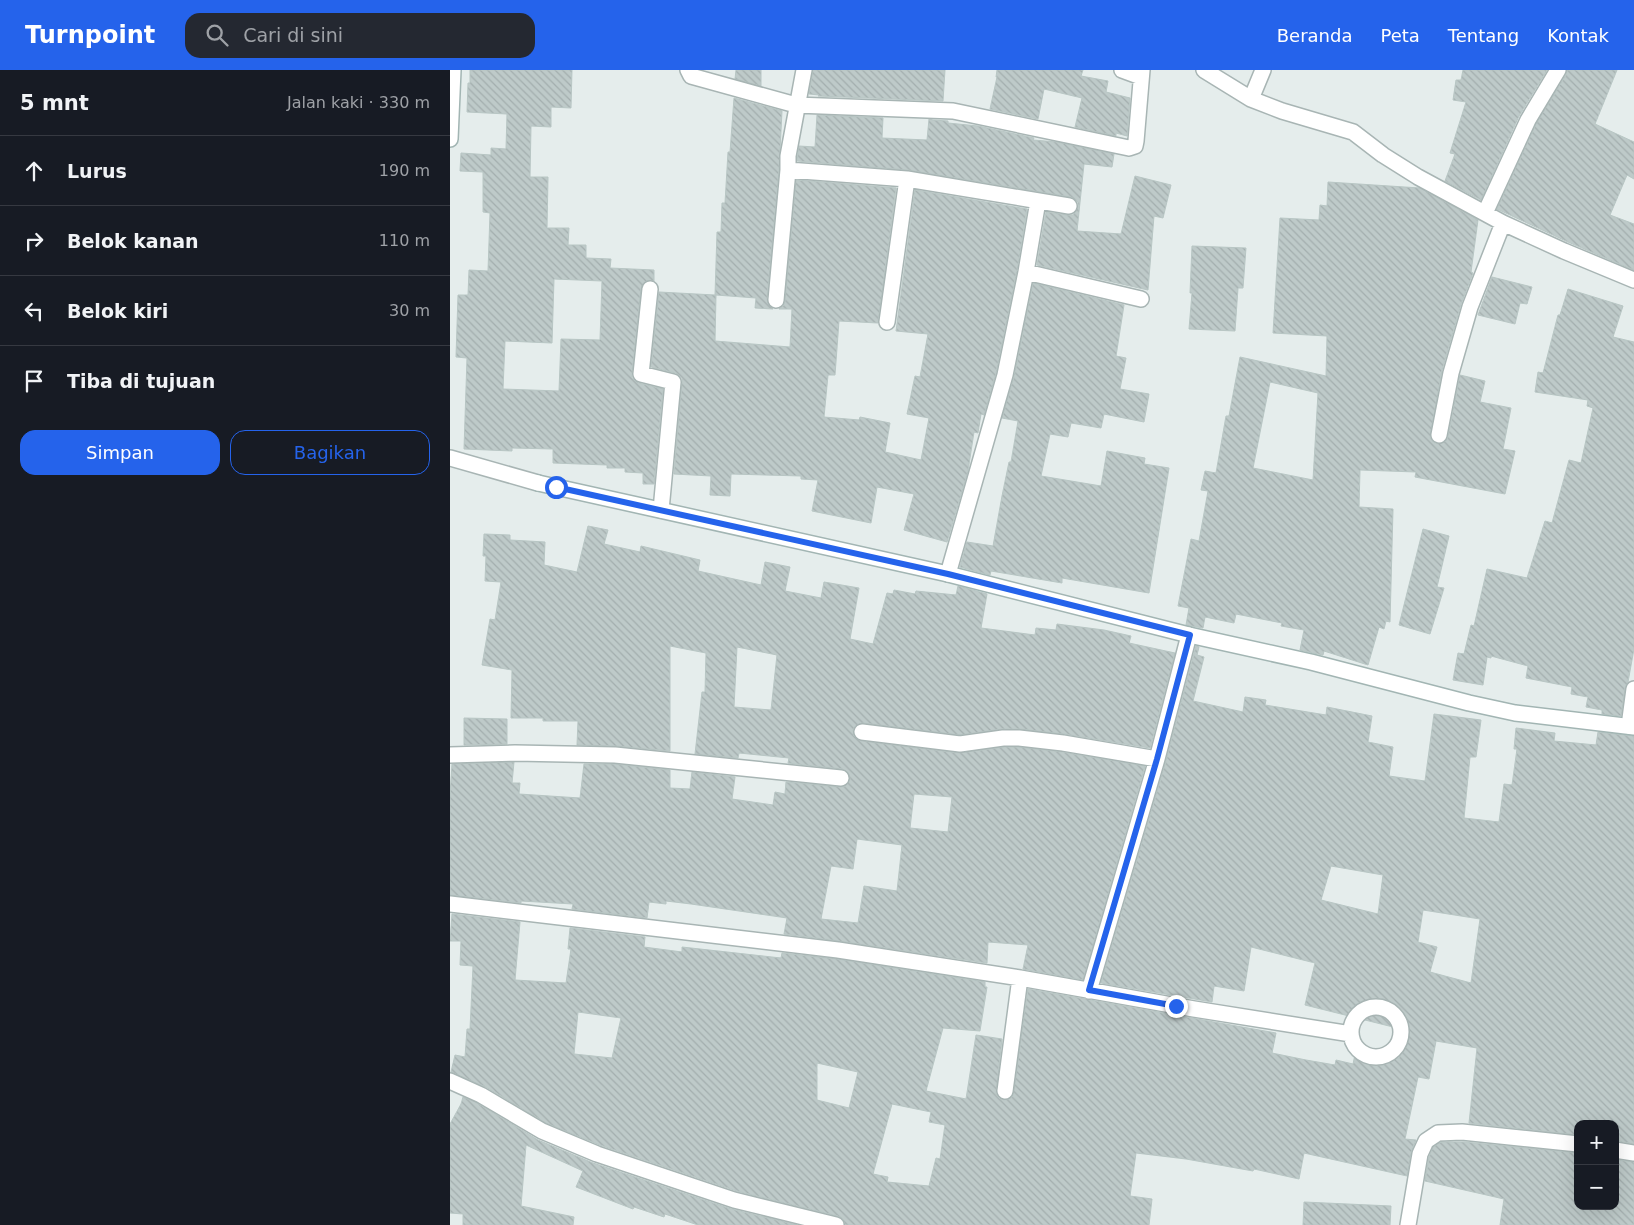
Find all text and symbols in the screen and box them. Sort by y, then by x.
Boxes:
search box [185,13,535,58]
text: Turnpoint [25,21,155,49]
icon: search [203,21,231,49]
text: Cari di sini [243,24,343,46]
text: Beranda [1277,25,1352,46]
text: Peta [1380,25,1420,46]
text: Tentang [1448,25,1519,46]
text: Kontak [1547,25,1609,46]
text: 5 mnt [20,91,89,115]
text: Jalan kaki · 330 m [287,93,430,112]
icon: ahead [20,157,48,185]
text: Lurus [67,160,127,182]
text: 190 m [379,161,430,180]
icon: right [20,227,48,255]
text: Belok kanan [67,230,199,252]
text: 110 m [379,231,430,250]
icon: left [20,297,48,325]
text: Belok kiri [67,300,168,322]
text: 30 m [389,301,430,320]
icon: arrive [20,367,48,395]
text: Tiba di tujuan [67,370,215,392]
button: Simpan [20,430,220,475]
button: Bagikan [230,430,430,475]
route start [545,476,568,499]
route end [1165,995,1188,1018]
map controls [1574,1120,1619,1210]
button: + [1574,1120,1619,1165]
button: − [1574,1165,1619,1210]

